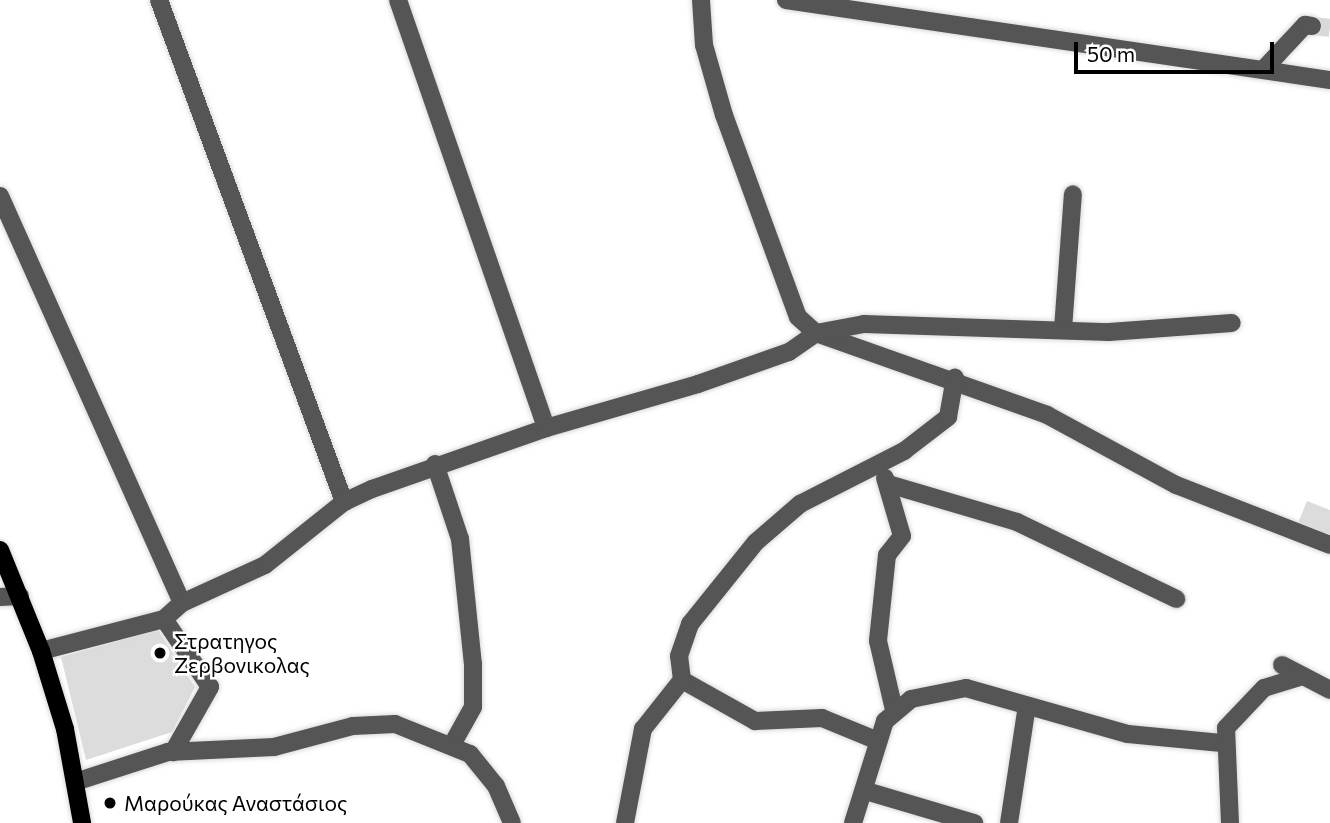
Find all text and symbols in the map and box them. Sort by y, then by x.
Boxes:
scale bar [1078,28,1278,72]
text: 50 m [1087,41,1135,66]
place label: Στρατηγος Ζερβονικολας [174,628,310,678]
marker: Στρατηγος Ζερβονικολας [152,645,168,661]
place label: Μαρούκας Αναστάσιος [124,790,347,816]
marker: Μαρούκας Αναστάσιος [102,795,118,811]

